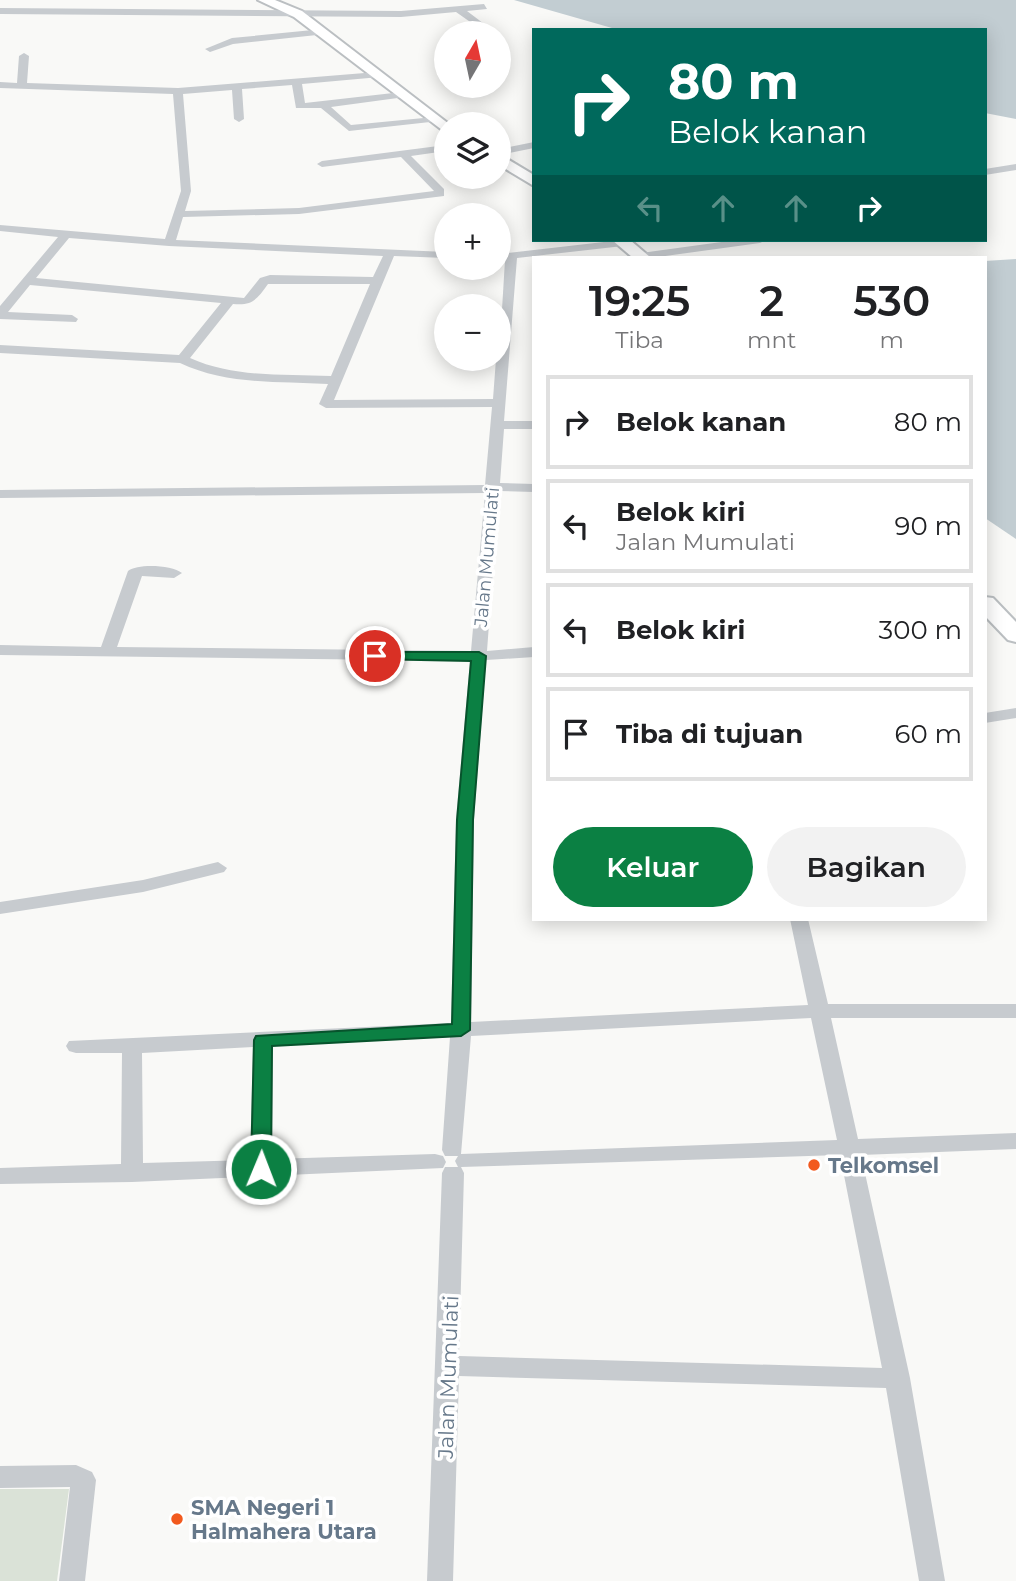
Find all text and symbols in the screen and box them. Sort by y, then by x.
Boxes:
north arrow [434,21,511,98]
map controls [434,21,511,371]
text: 80 m [668,52,799,111]
icon: right [553,56,644,147]
button: layers [434,112,511,189]
text: Belok kanan [668,112,868,151]
icon: left [631,189,669,227]
icon: ahead [704,189,742,227]
icon: ahead [777,189,815,227]
icon: right [850,189,888,227]
button: + [434,203,511,280]
text: 19:25 [589,275,690,327]
text: 2 [760,275,784,327]
text: 530 [853,275,930,327]
button: − [434,294,511,371]
text: Tiba [615,326,664,354]
text: mnt [747,326,796,354]
text: m [879,326,904,354]
icon: right [557,403,595,441]
text: Belok kanan [616,406,786,438]
text: 80 m [894,406,962,438]
street label: Jalan Mumulati [470,486,504,629]
text: Belok kiri [616,496,745,528]
icon: left [557,507,595,545]
text: 90 m [895,510,962,542]
text: Jalan Mumulati [616,528,795,556]
icon: left [557,611,595,649]
text: Belok kiri [616,614,745,646]
text: 300 m [879,614,962,646]
pin [345,626,405,686]
icon: arrive [356,637,394,675]
icon: arrive [557,715,595,753]
text: Tiba di tujuan [616,718,803,750]
text: 60 m [895,718,962,750]
button: Keluar [553,827,753,907]
button: Bagikan [767,827,966,907]
position arrow [224,1132,298,1206]
place label: Telkomsel [828,1153,939,1178]
marker: Telkomsel [806,1157,822,1173]
street label: Jalan Mumulati [433,1295,463,1460]
place label: SMA Negeri 1 Halmahera Utara [191,1495,377,1544]
marker: SMA Negeri 1 Halmahera Utara [169,1511,185,1527]

